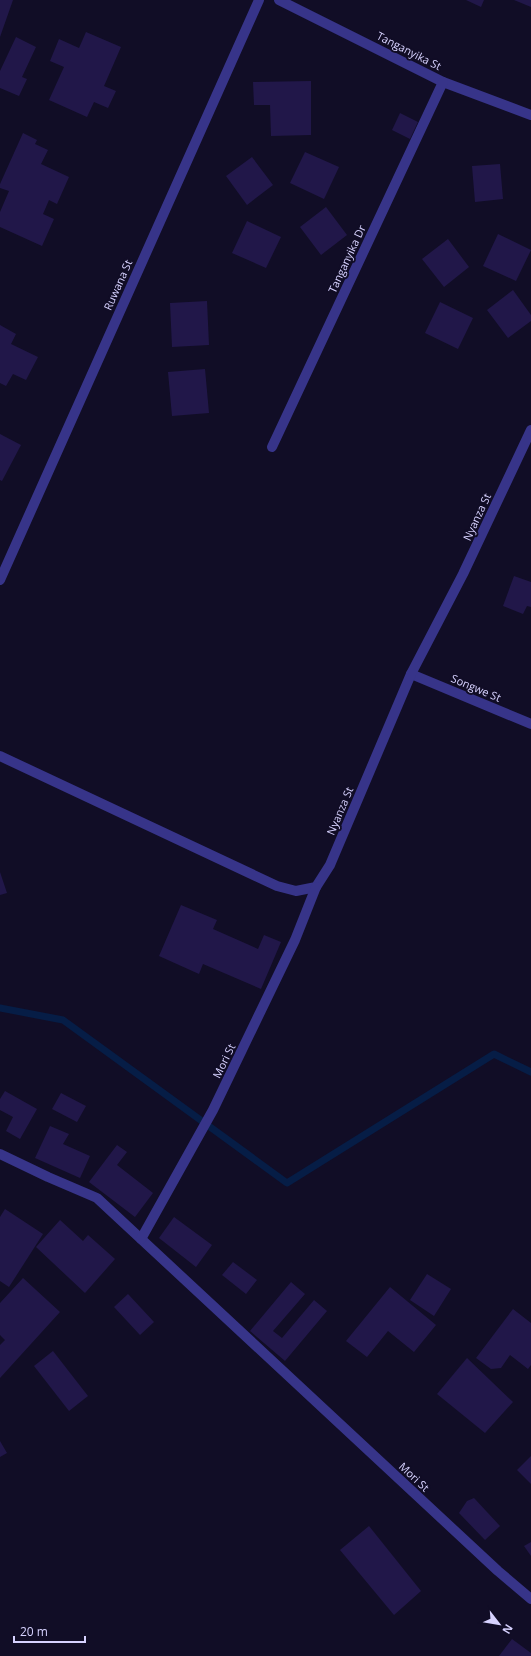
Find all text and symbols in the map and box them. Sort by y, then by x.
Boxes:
street label: Tanganyika St [374,28,444,73]
street label: Tanganyika Dr [324,222,369,295]
street label: Ruwana St [100,257,135,312]
street label: Nyanza St [459,491,494,543]
street label: Songwe St [449,670,504,705]
street label: Nyanza St [323,784,356,837]
street label: Mori St [209,1041,238,1081]
street label: Mori St [396,1459,433,1495]
north arrow [479,1604,519,1644]
scale bar [14,1618,85,1644]
text: N [499,1622,517,1637]
text: 20 m [20,1623,48,1640]

